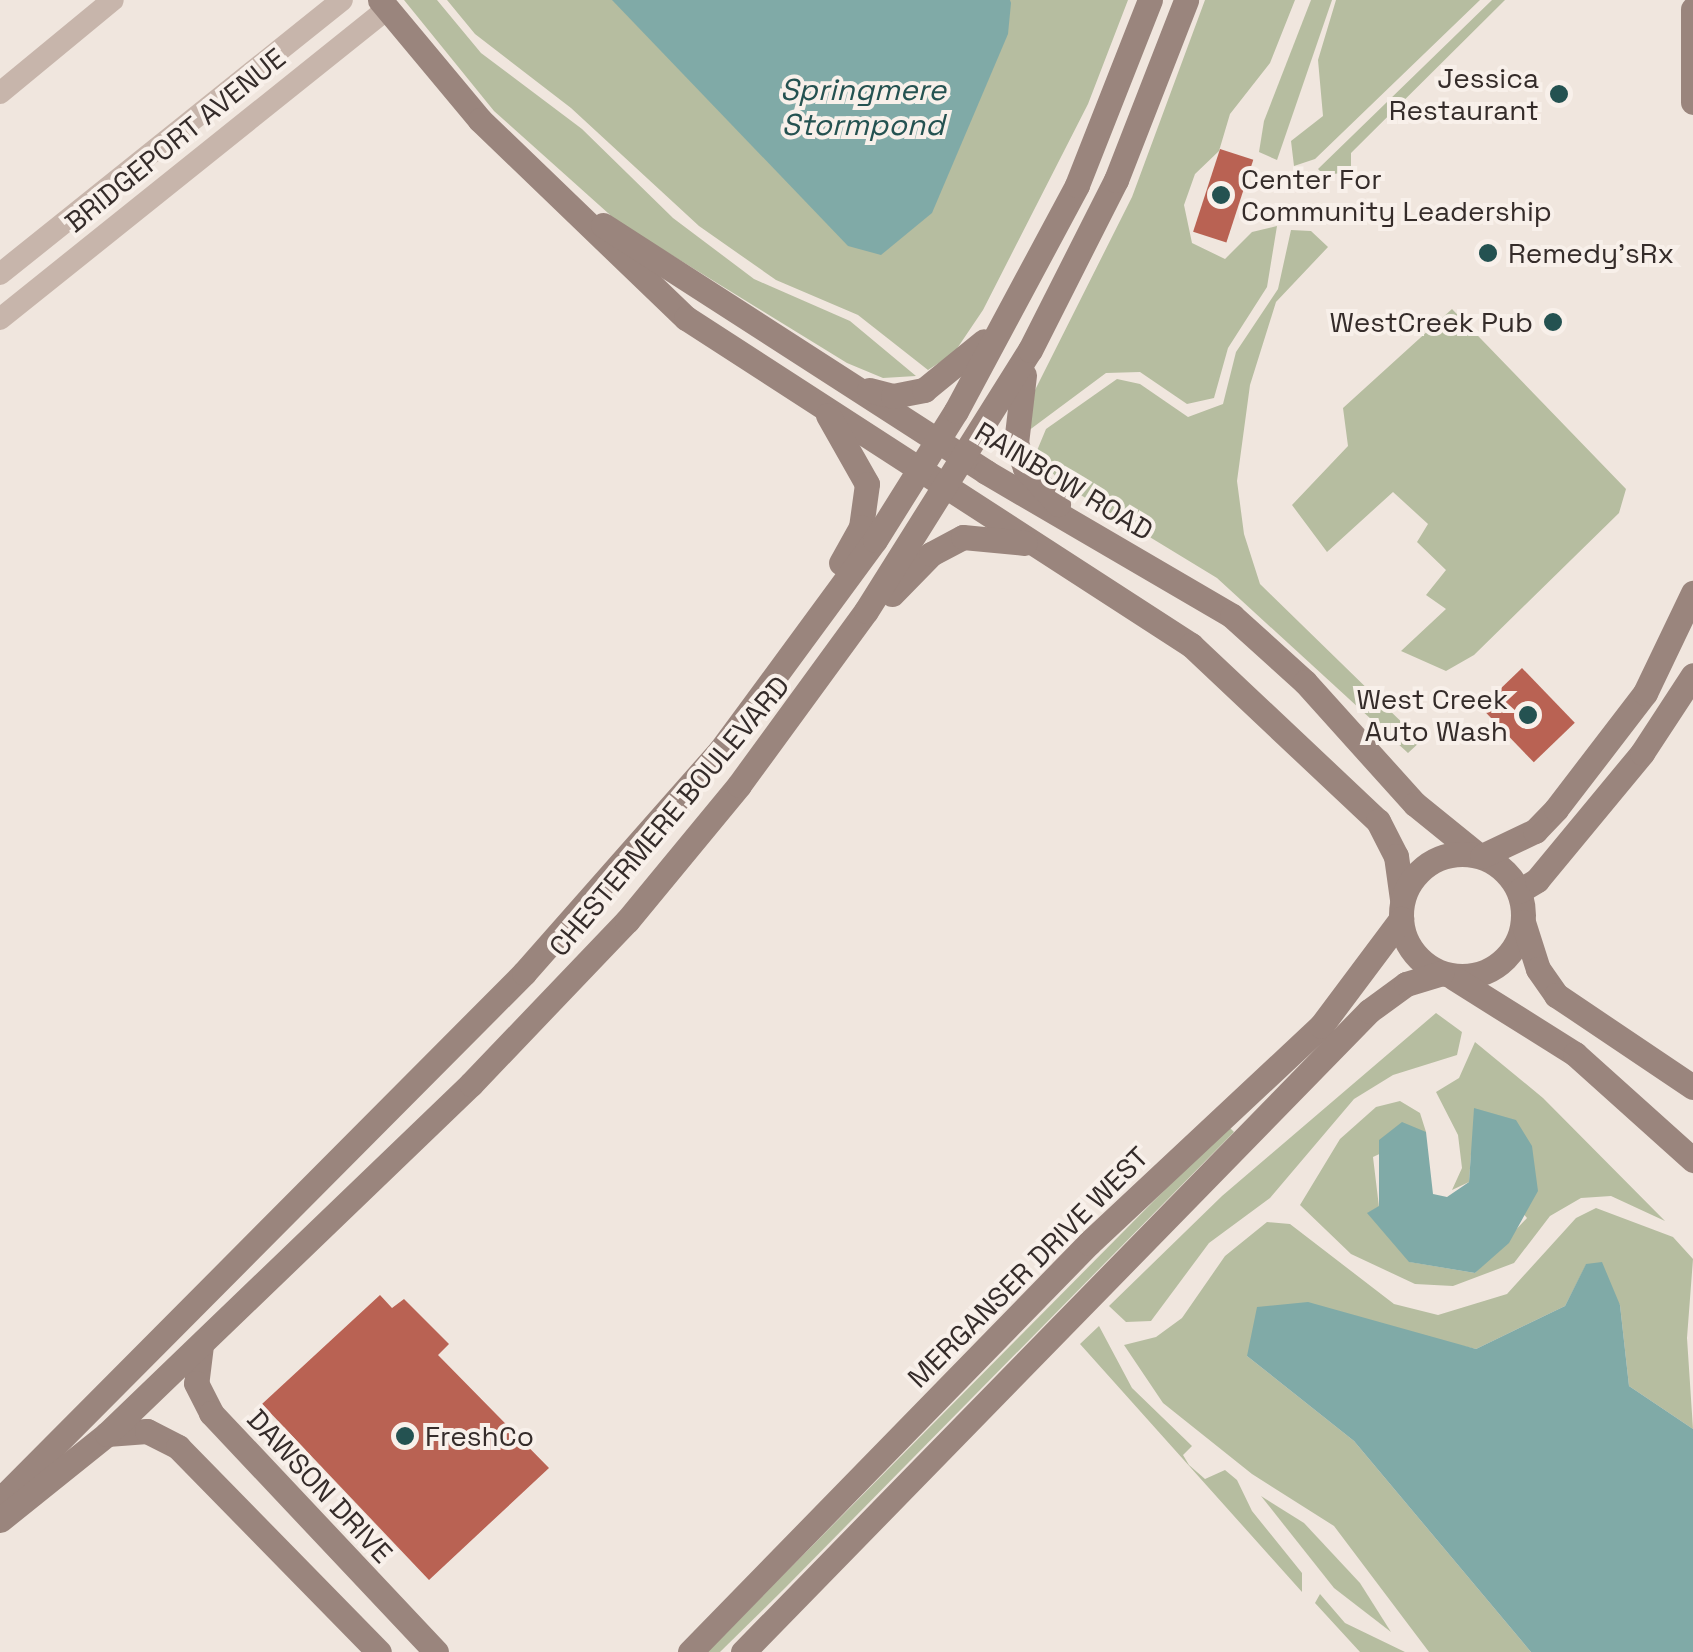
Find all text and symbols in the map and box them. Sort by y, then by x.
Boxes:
street label: BRIDGEPORT AVENUE [58,41,292,239]
place label: Jessica Restaurant [1389,61,1539,127]
water label: Springmere Stormpond [780,72,946,142]
marker: Jessica Restaurant [1548,83,1570,105]
place label: Center For Community Leadership [1241,162,1552,228]
marker: Center For Community Leadership [1210,184,1232,206]
place label: Remedy’sRx [1508,236,1674,270]
marker: Remedy’sRx [1477,242,1499,264]
place label: WestCreek Pub [1330,305,1533,339]
marker: WestCreek Pub [1542,311,1564,333]
street label: RAINBOW ROAD [969,415,1159,547]
street label: CHESTERMERE BOULEVARD [542,669,796,963]
place label: West Creek Auto Wash [1357,682,1508,748]
marker: West Creek Auto Wash [1517,704,1539,726]
street label: MERGANSER DRIVE WEST [901,1140,1155,1394]
street label: DAWSON DRIVE [240,1402,400,1570]
place label: FreshCo [425,1419,534,1453]
marker: FreshCo [394,1425,416,1447]

